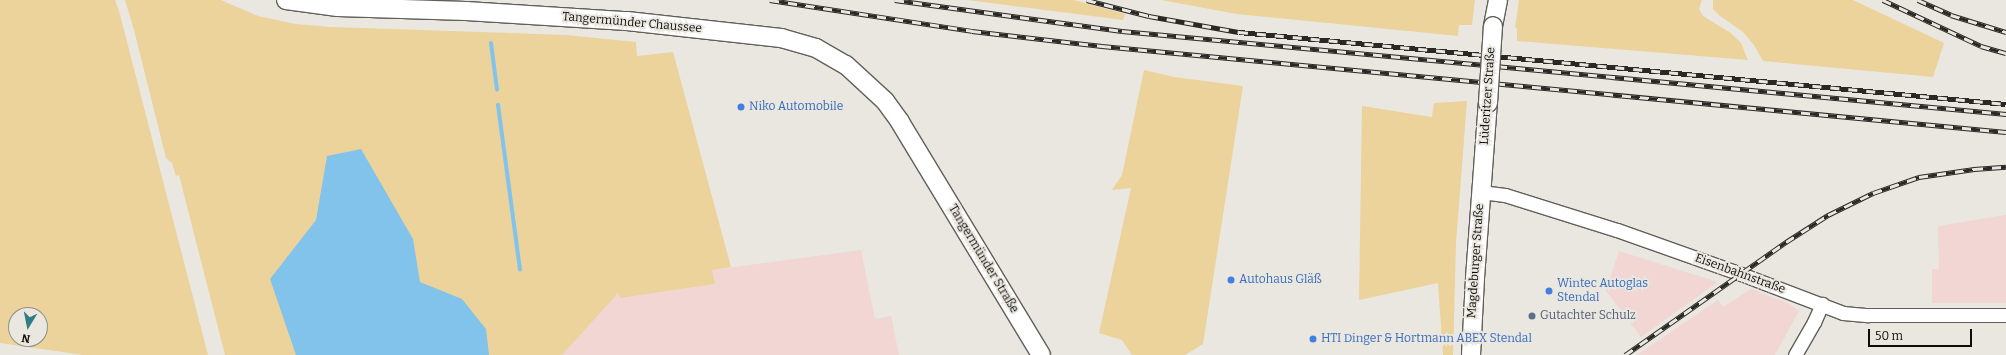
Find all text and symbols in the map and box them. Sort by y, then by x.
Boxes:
street label: Tangermünder Chaussee [562,10,702,36]
street label: Lüderitzer Straße [1477,47,1499,145]
place label: Niko Automobile [749,100,843,114]
marker: Niko Automobile [736,102,746,112]
street label: Tangermünder Straße [945,202,1021,316]
street label: Magdeburger Straße [1465,203,1487,319]
street label: Eisenbahnstraße [1693,251,1787,297]
place label: Autohaus Gläß [1239,273,1322,287]
marker: Autohaus Gläß [1226,275,1236,285]
place label: Wintec Autoglas Stendal [1557,277,1648,305]
marker: Wintec Autoglas Stendal [1544,286,1554,296]
north arrow [8,307,48,347]
place label: Gutachter Schulz [1540,309,1636,323]
marker: Gutachter Schulz [1527,311,1537,321]
scale bar [1870,321,1974,347]
text: 50 m [1875,329,1903,343]
text: N [21,331,31,345]
place label: HTI Dinger & Hortmann ABEX Stendal [1321,332,1532,346]
marker: HTI Dinger & Hortmann ABEX Stendal [1308,334,1318,344]

